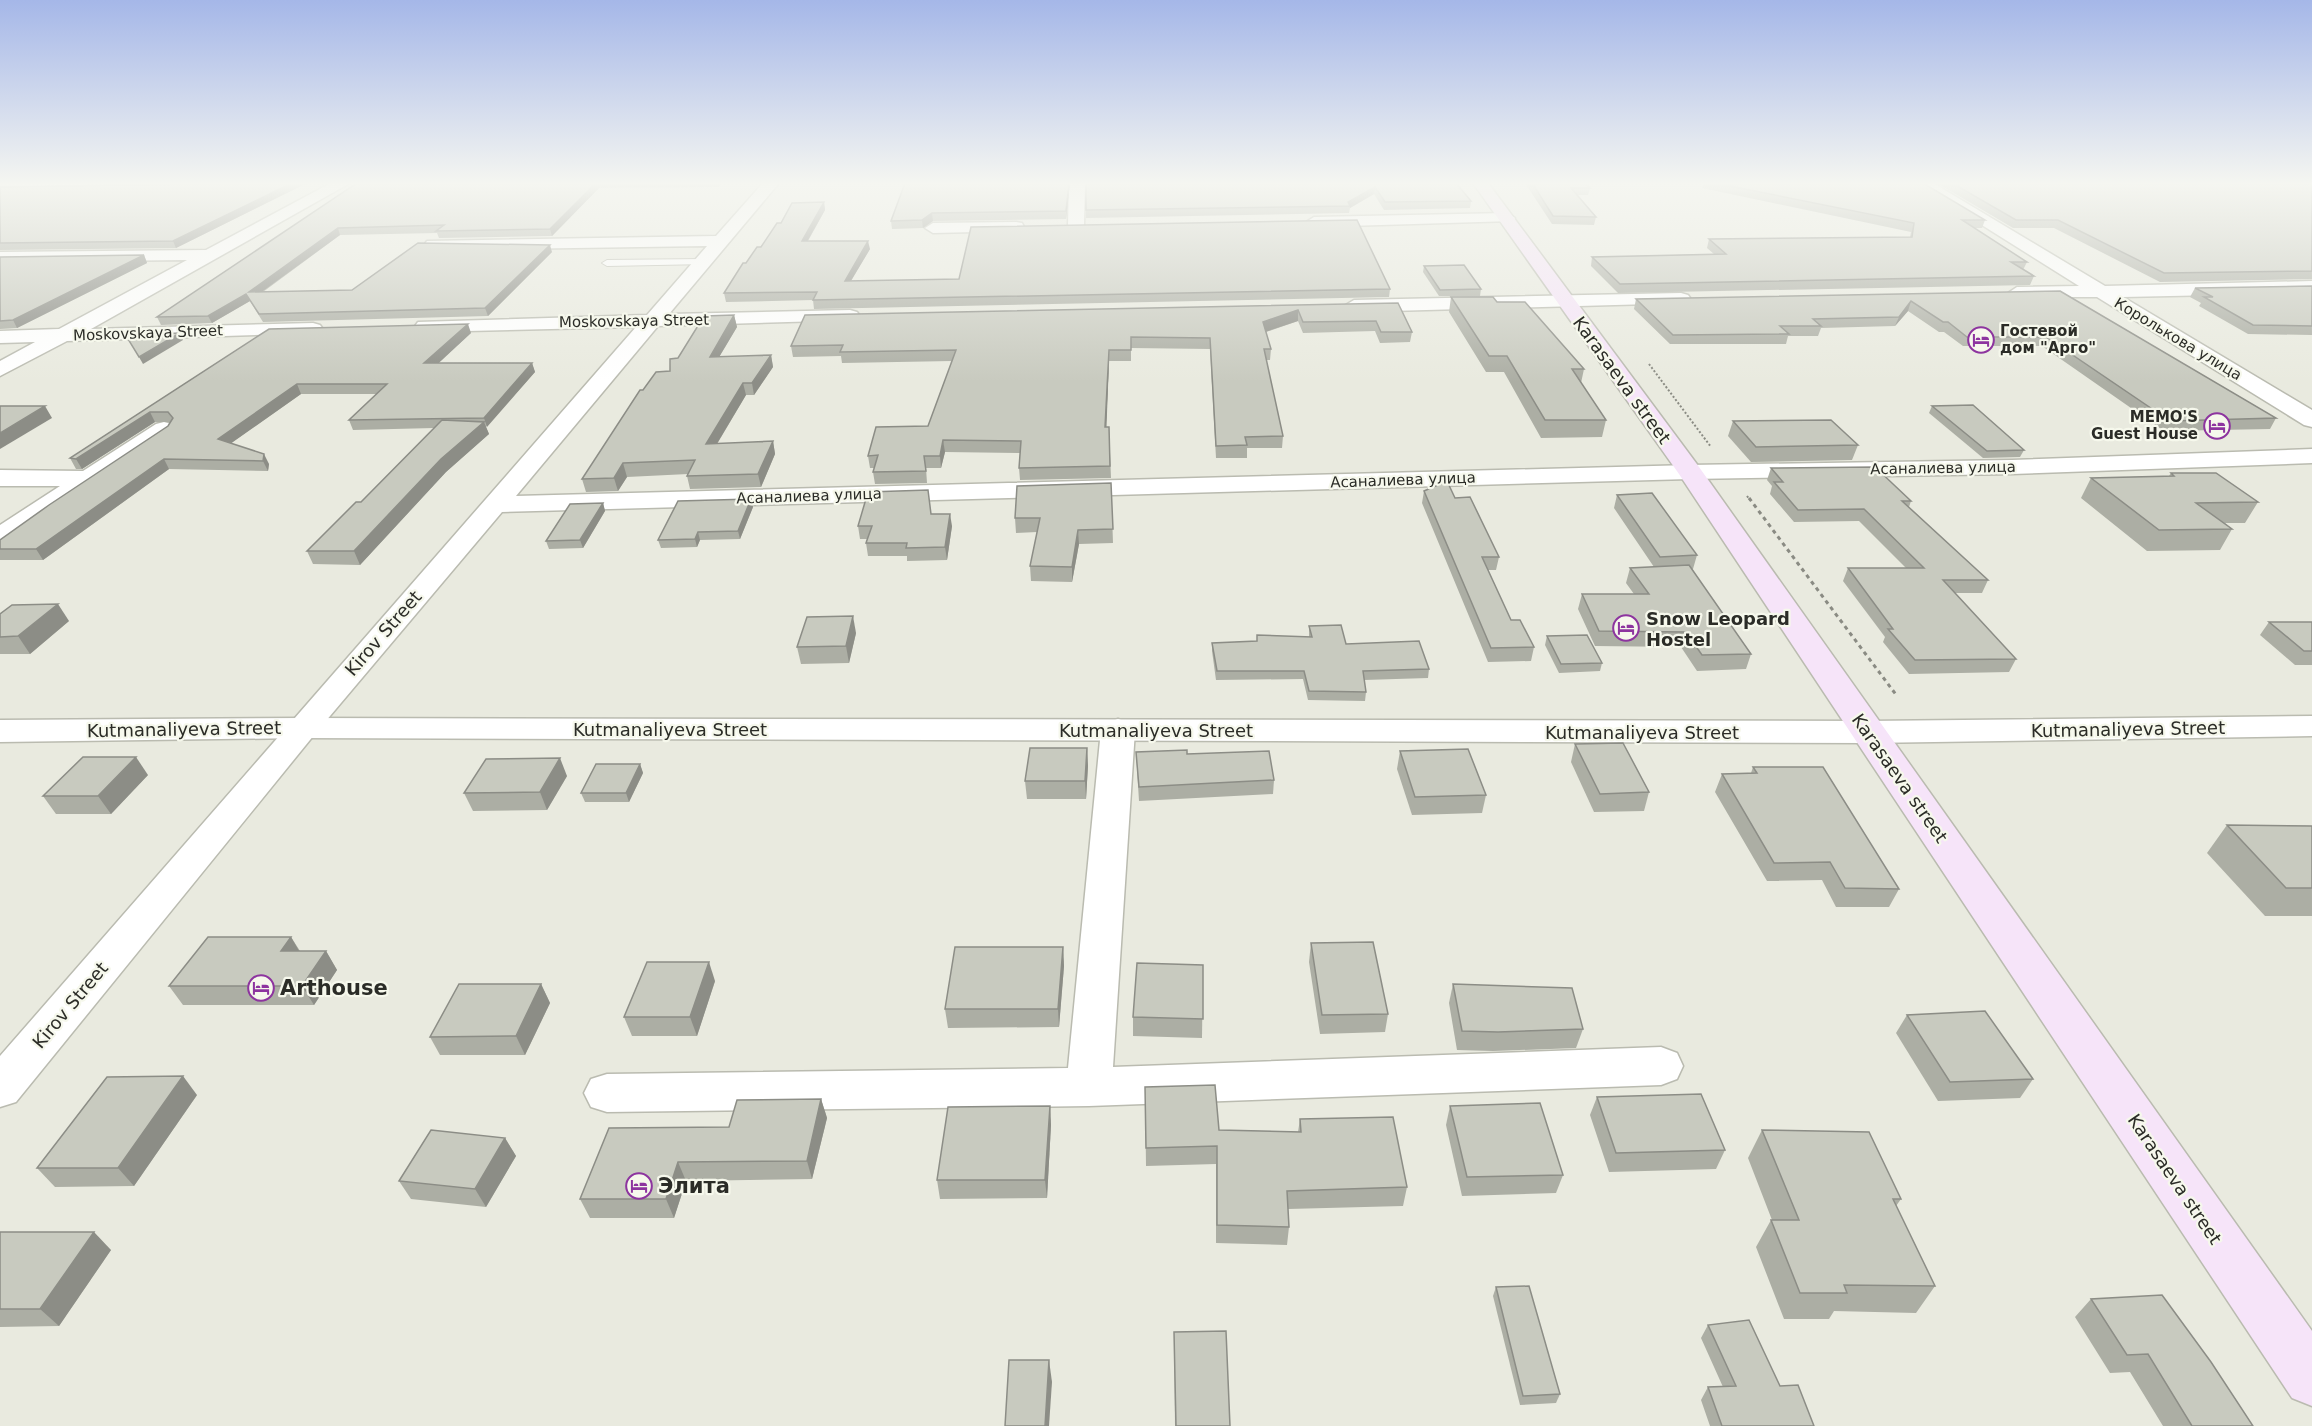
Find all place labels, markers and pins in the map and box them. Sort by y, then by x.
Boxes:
place label: Гостевой дом "Арго" [2000,322,2096,357]
hotel icon: Гостевой дом "Арго" [1966,325,1996,355]
place label: MEMO'S Guest House [2091,408,2198,443]
hotel icon: MEMO'S Guest House [2202,411,2232,441]
place label: Snow Leopard Hostel [1646,608,1790,650]
hotel icon: Snow Leopard Hostel [1611,613,1641,643]
hotel icon: Arthouse [246,973,276,1003]
place label: Arthouse [280,976,388,1000]
hotel icon: Элита [624,1171,654,1201]
place label: Элита [658,1174,730,1198]

